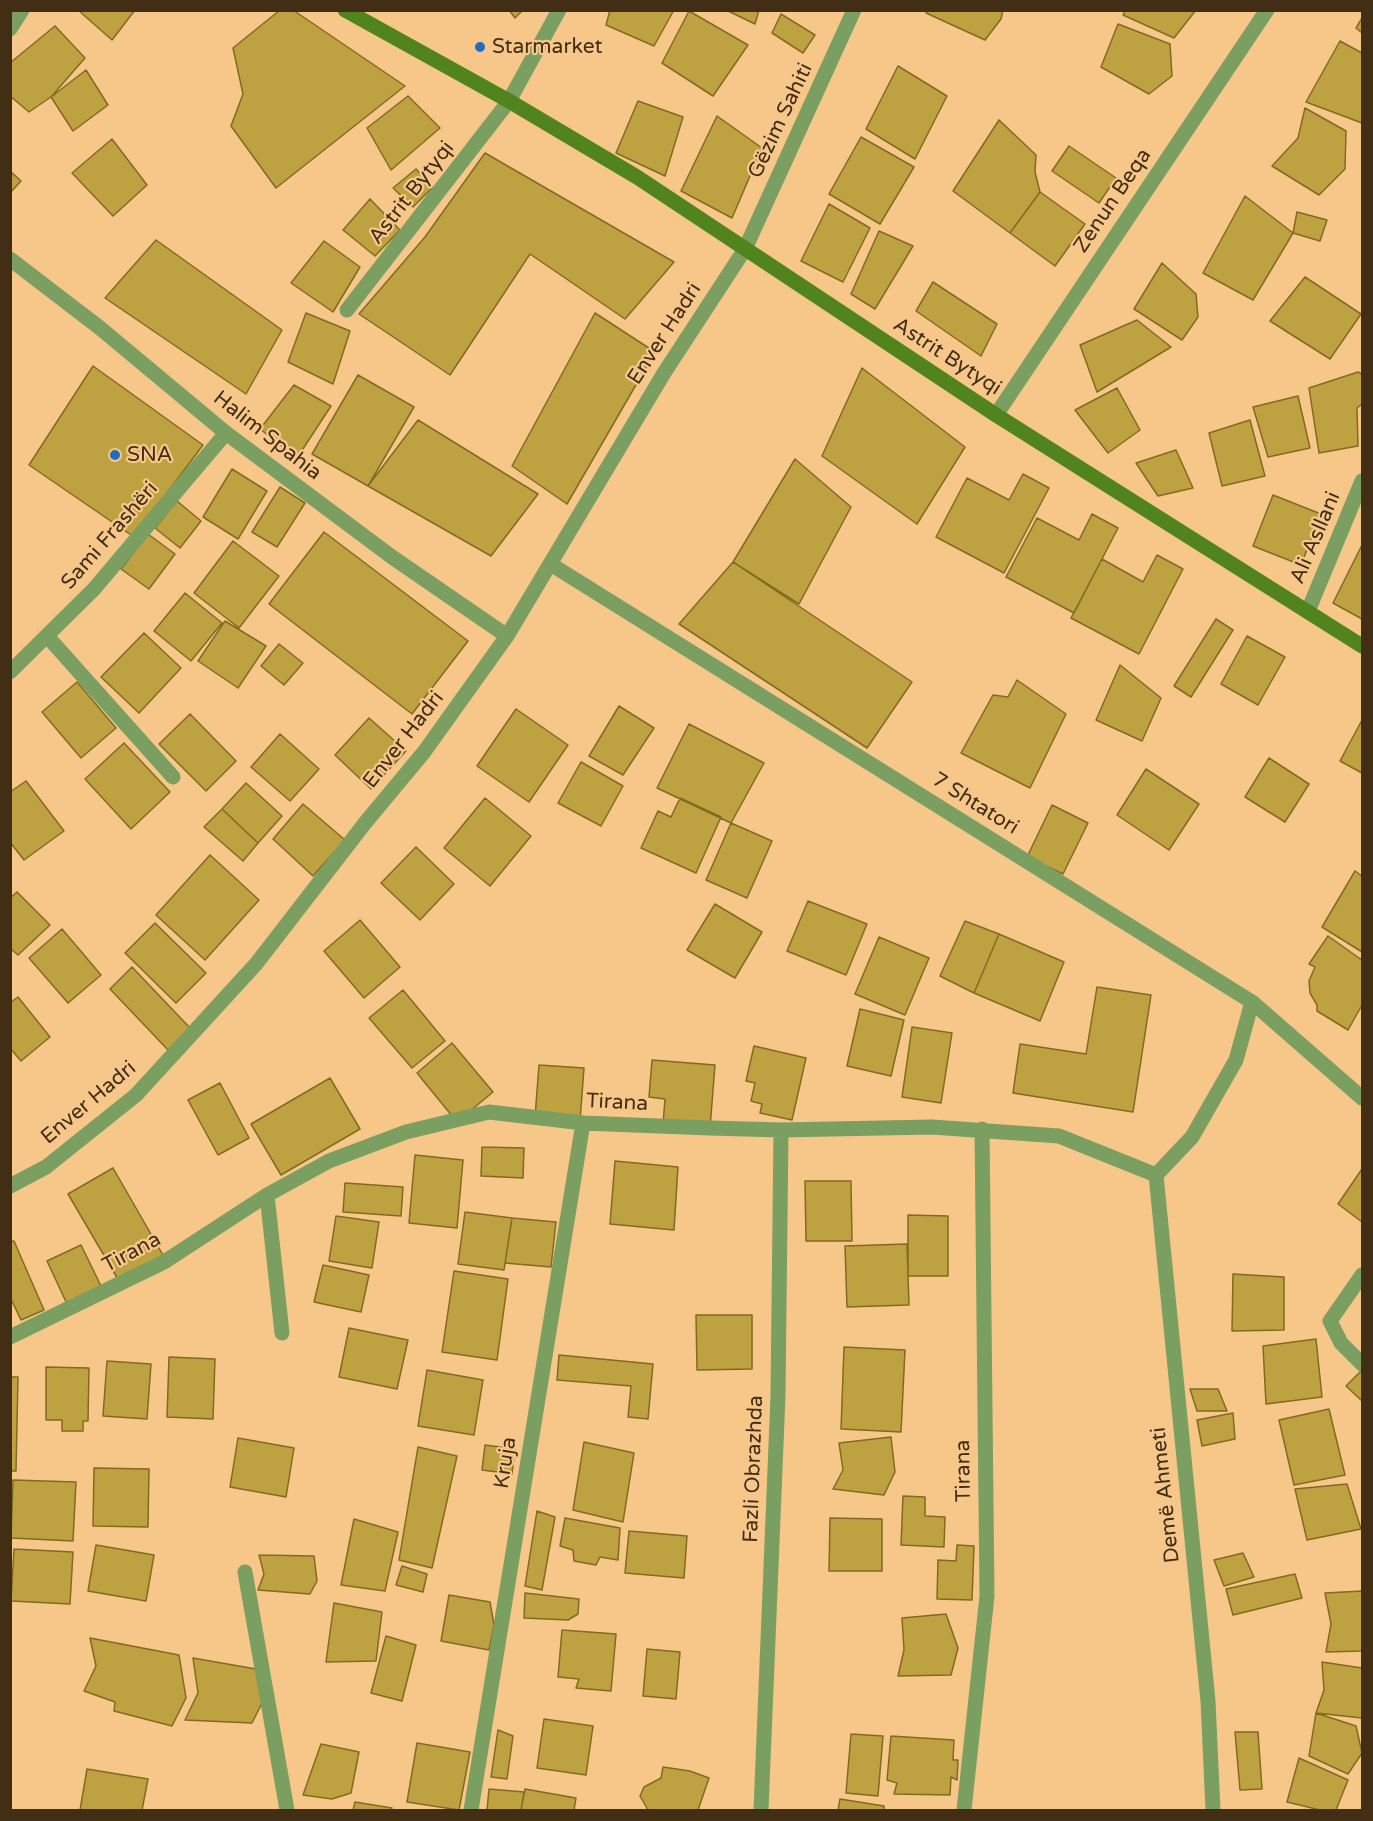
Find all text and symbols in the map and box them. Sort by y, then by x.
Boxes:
place label: Starmarket [492,34,603,60]
marker: Starmarket [473,40,487,54]
street label: Gëzim Sahiti [743,59,819,183]
street label: Astrit Bytyqi [364,136,460,250]
street label: Zenun Beqa [1069,144,1157,258]
street label: Enver Hadri [623,278,707,390]
street label: Astrit Bytyqi [888,313,1006,401]
street label: Halim Spahia [208,386,326,486]
place label: SNA [127,442,172,468]
marker: SNA [108,448,122,462]
street label: Sami Frashëri [56,477,164,595]
street label: Ali Asllani [1285,488,1347,588]
street label: Enver Hadri [358,686,450,794]
street label: 7 Shtatori [927,767,1023,841]
street label: Enver Hadri [36,1056,142,1150]
street label: Tirana [585,1089,649,1117]
street label: Tirana [99,1227,165,1279]
street label: Fazli Obrazhda [739,1395,769,1543]
street label: Demë Ahmeti [1146,1426,1186,1564]
street label: Kruja [489,1435,523,1491]
street label: Tirana [951,1440,977,1502]

